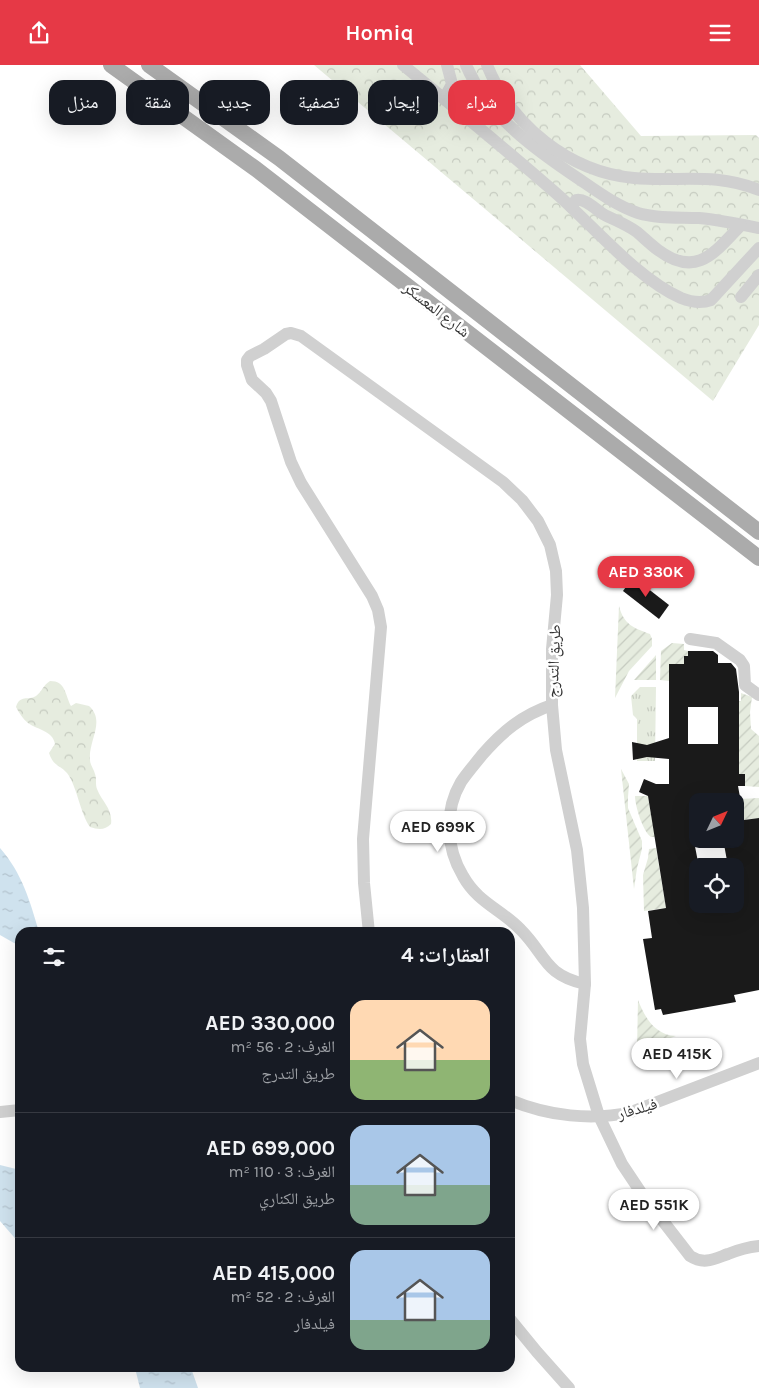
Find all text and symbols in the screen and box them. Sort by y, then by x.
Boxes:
icon: share [25,19,53,47]
icon: menu [706,19,734,47]
text: Homiq [345,20,414,46]
chip: منزل [49,80,116,125]
chip: شقة [126,80,189,125]
chip: جديد [199,80,270,125]
chip: تصفية [280,80,358,125]
chip: إيجار [368,80,438,125]
chip: شراء [448,80,515,125]
street label: شارع المعسكر [398,277,474,342]
pin: AED 330K [594,555,698,598]
text: AED 330K [609,562,683,581]
street label: طريق التدرج [543,624,565,698]
north arrow [689,793,744,847]
map controls [689,793,744,913]
pin: AED 699K [386,811,490,853]
text: AED 699K [401,817,475,836]
button: locate [689,858,744,913]
icon: filters [40,943,68,971]
text: العقارات: 4 [401,943,490,967]
text: AED 330,000 [205,1011,335,1035]
icon: home [390,1020,450,1080]
text: الغرف: 2 · 56 m² [230,1037,335,1056]
pin: AED 415K [625,1037,729,1080]
text: AED 415K [642,1044,712,1063]
text: طريق التدرج [262,1064,335,1083]
street label: فيلدفار [614,1094,659,1124]
text: AED 699,000 [206,1136,335,1160]
icon: home [390,1145,450,1205]
text: الغرف: 3 · 110 m² [228,1162,335,1181]
text: طريق الكناري [259,1189,335,1208]
pin: AED 551K [602,1189,706,1231]
text: AED 551K [619,1195,689,1214]
text: AED 415,000 [212,1261,335,1285]
icon: home [390,1270,450,1330]
text: الغرف: 2 · 52 m² [230,1287,335,1306]
text: فيلدفار [294,1314,335,1333]

